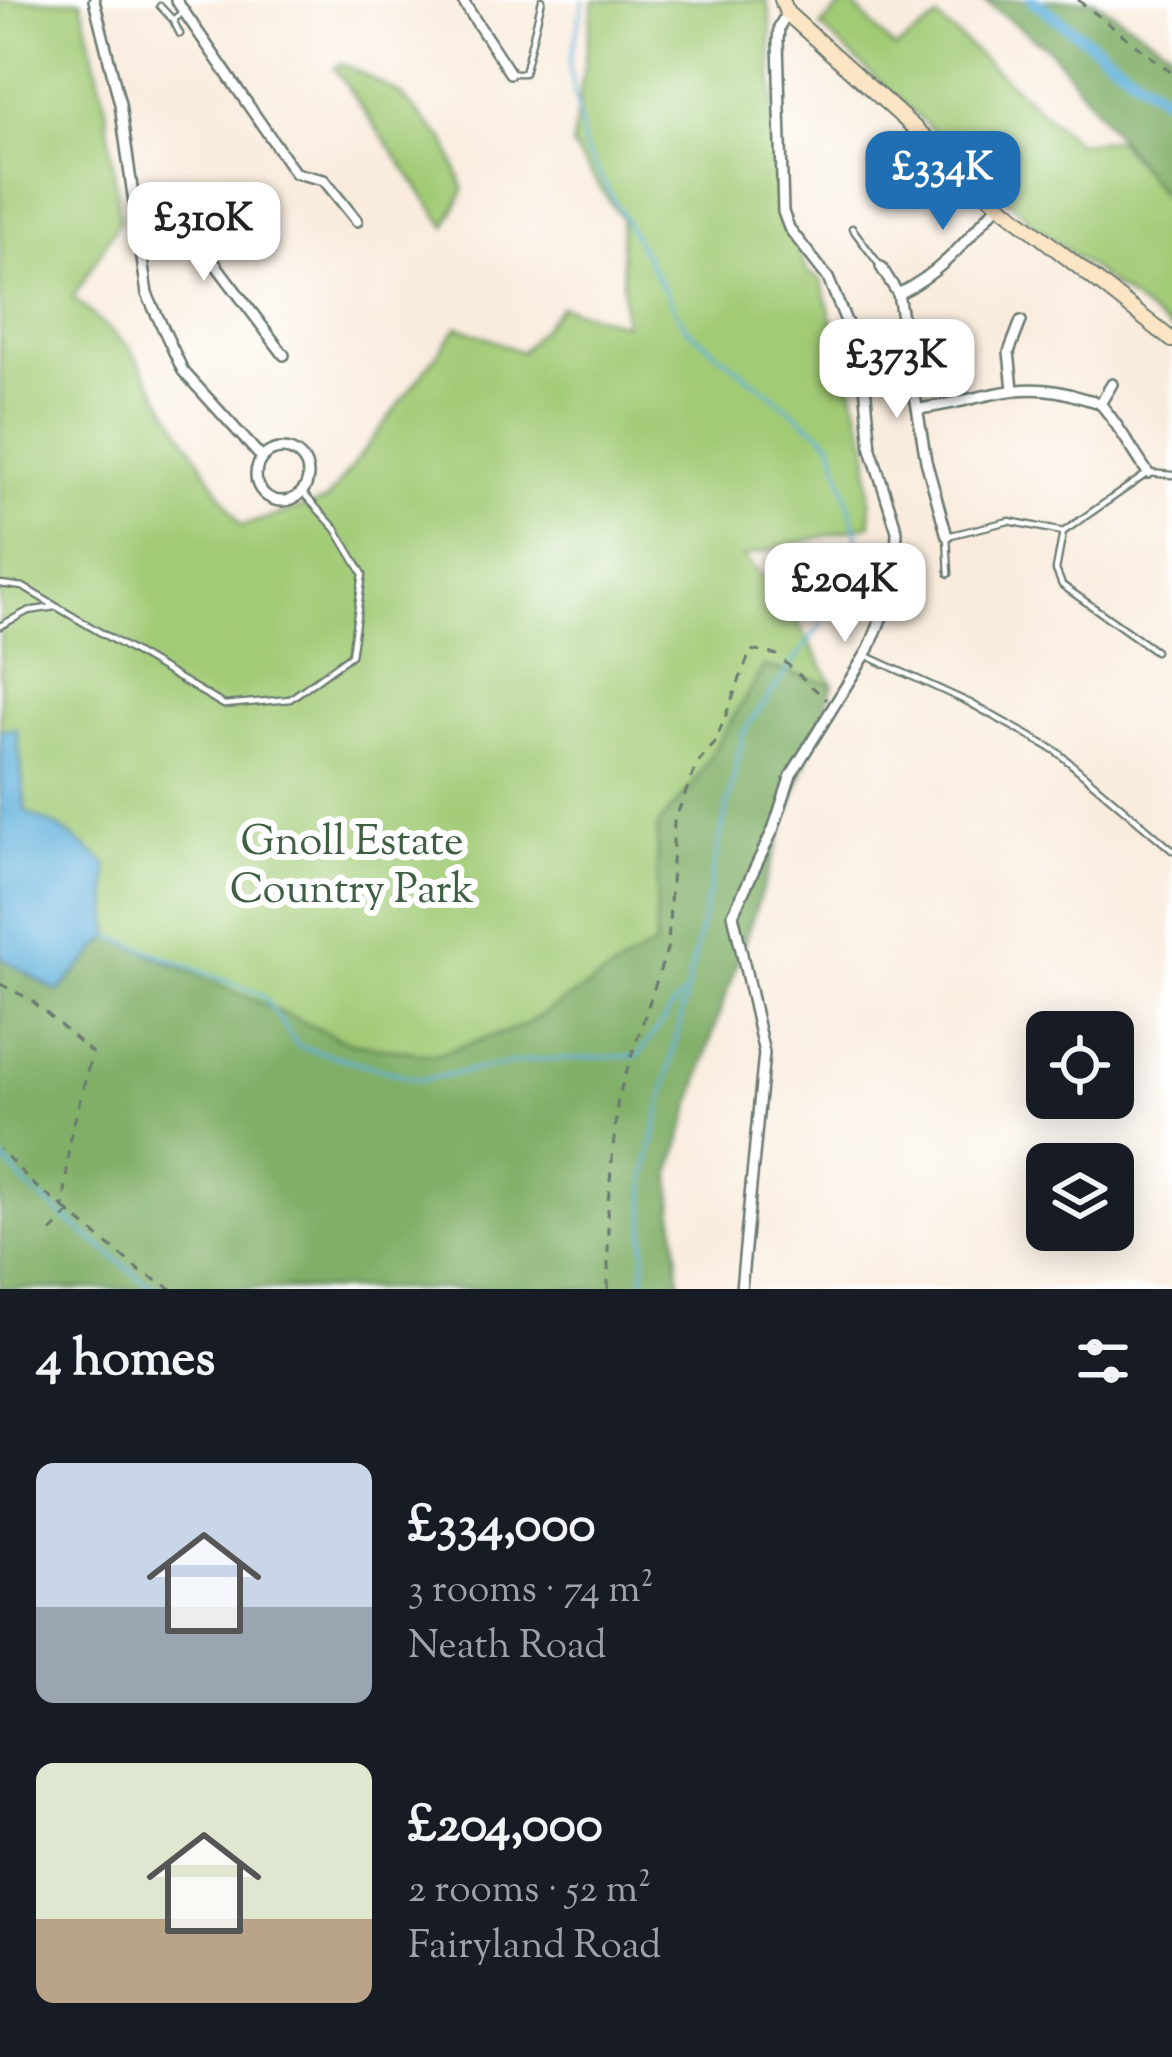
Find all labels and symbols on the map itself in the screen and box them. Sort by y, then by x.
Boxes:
pin: £334K [859,131,1027,233]
pin: £310K [120,182,288,284]
pin: £373K [813,319,981,421]
pin: £204K [761,543,929,645]
park label: Gnoll Estate Country Park [230,814,474,922]

